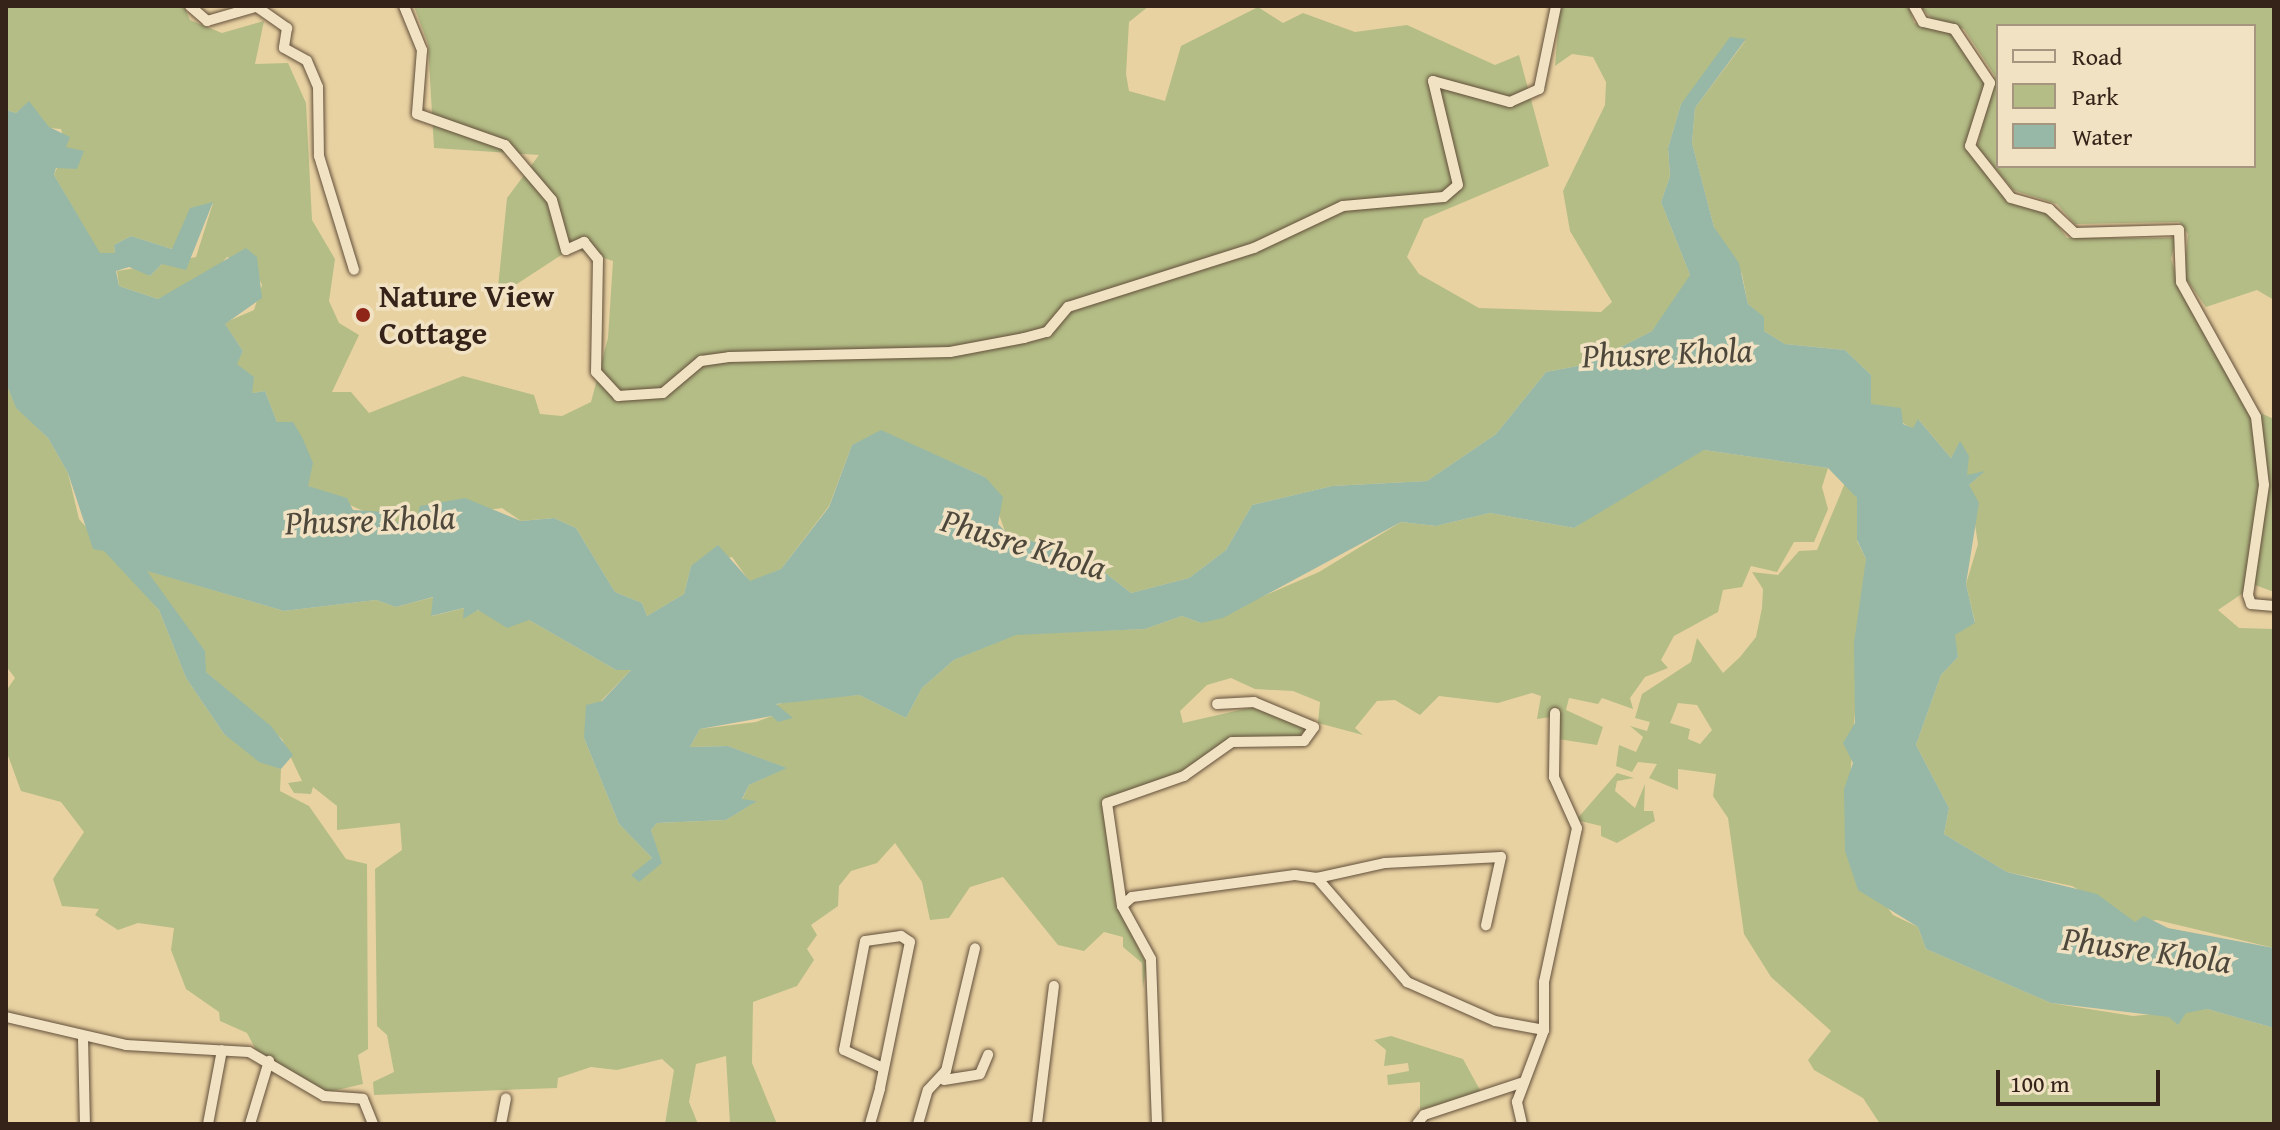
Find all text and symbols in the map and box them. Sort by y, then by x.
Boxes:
legend [1996,24,2256,168]
text: Road [2072,39,2122,74]
text: Park [2072,79,2118,114]
text: Water [2072,119,2132,154]
place label: Nature View Cottage [379,278,554,353]
marker: Nature View Cottage [354,306,372,324]
water label: Phusre Khola [1581,329,1753,375]
water label: Phusre Khola [284,496,456,542]
water label: Phusre Khola [937,499,1111,587]
water label: Phusre Khola [2060,917,2234,981]
scale bar [2000,1054,2164,1104]
text: 100 m [2010,1066,2070,1101]

